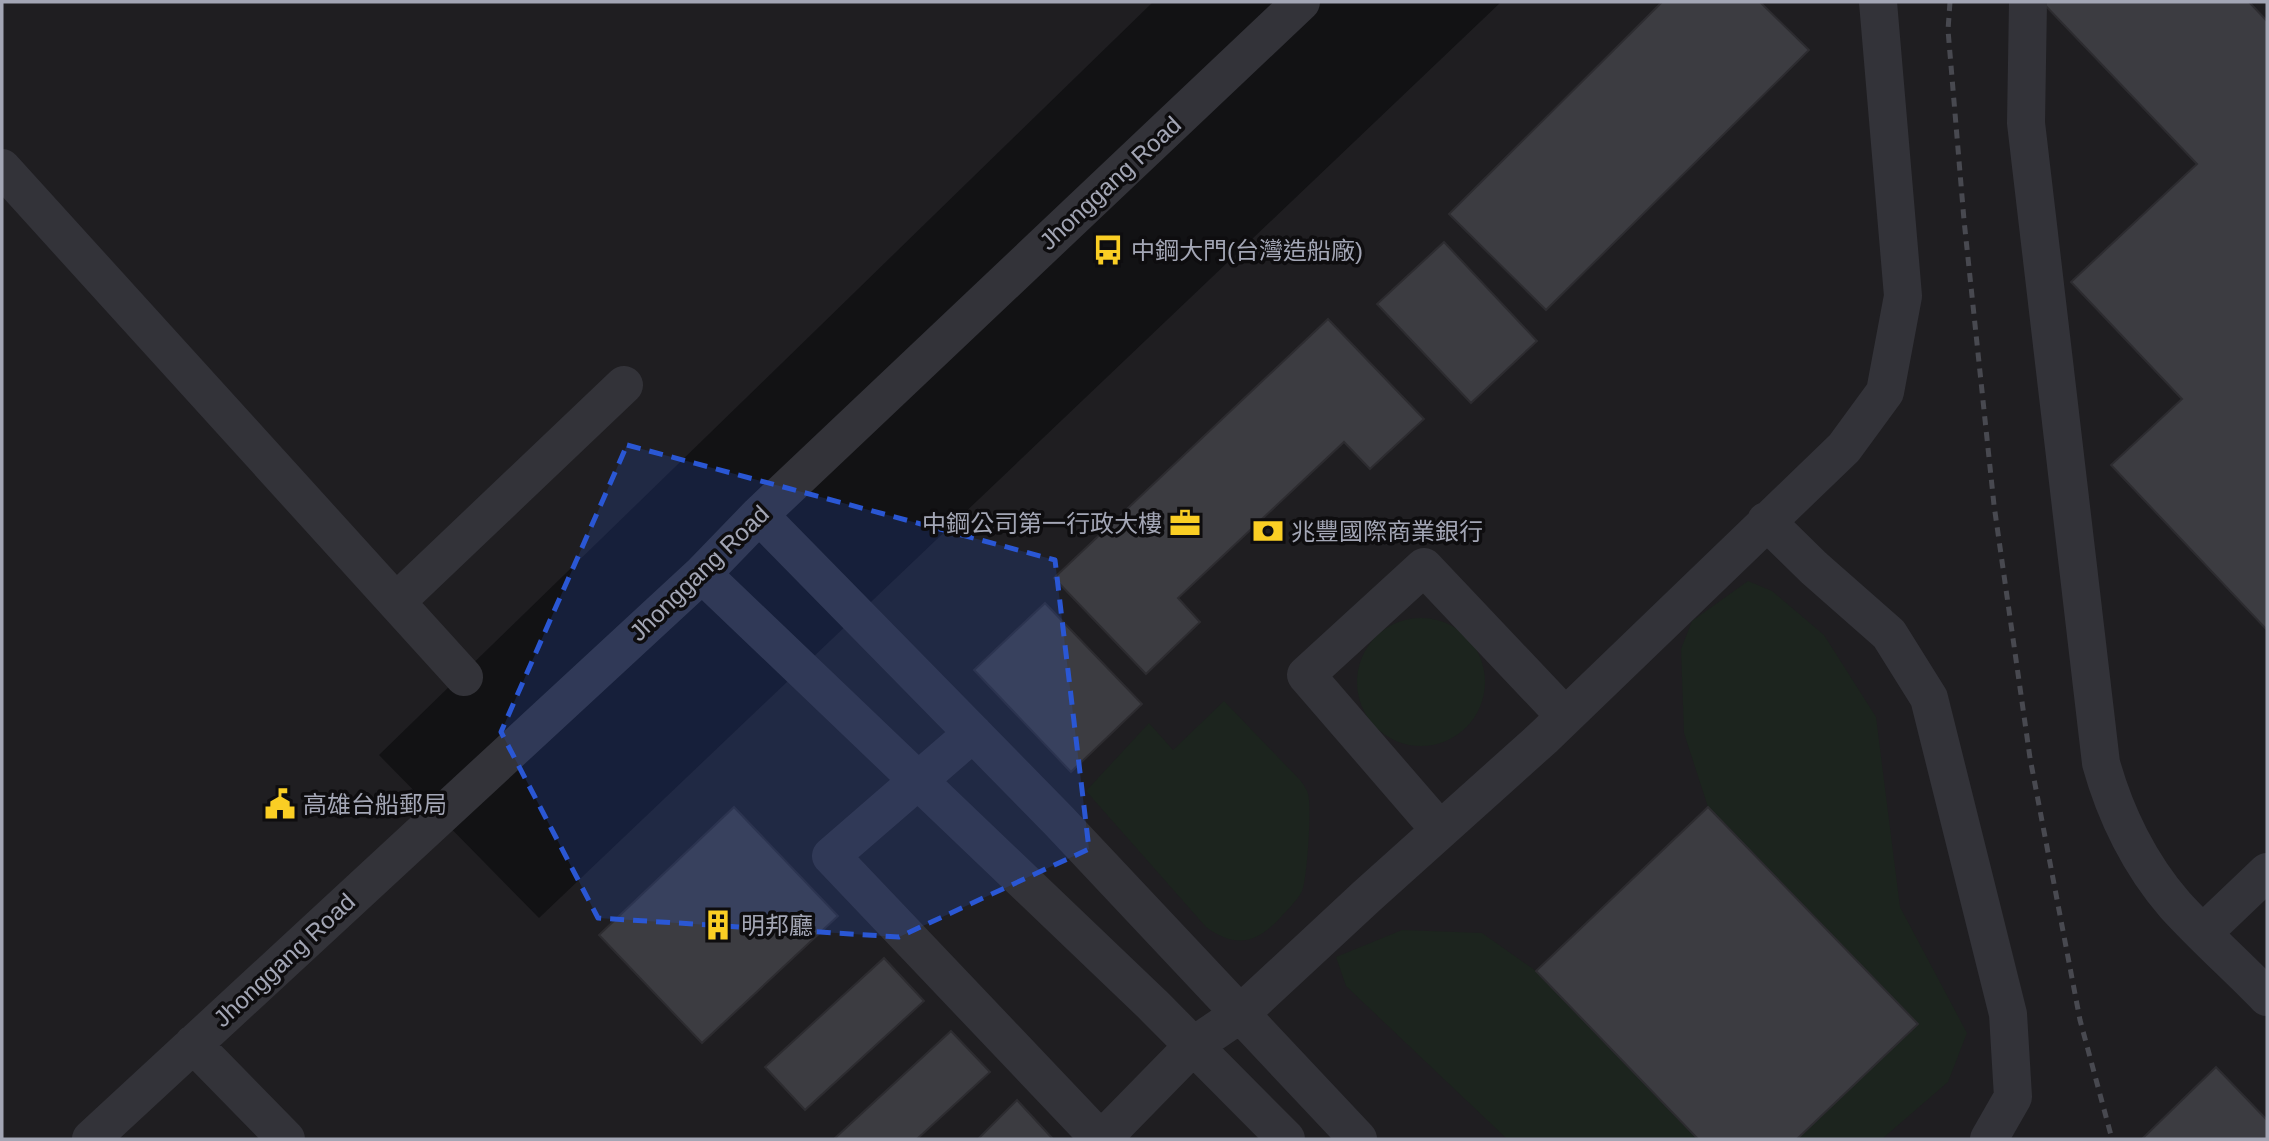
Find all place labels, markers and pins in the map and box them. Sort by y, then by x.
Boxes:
bus stop icon: 中鋼大門(台灣造船廠) [1091,233,1125,267]
place label: 中鋼大門(台灣造船廠) [1131,237,1363,264]
office icon: 中鋼公司第一行政大樓 [1168,506,1202,540]
place label: 中鋼公司第一行政大樓 [922,510,1162,537]
bank icon: 兆豐國際商業銀行 [1251,514,1285,548]
place label: 兆豐國際商業銀行 [1291,518,1483,545]
public building icon: 高雄台船郵局 [263,787,297,821]
place label: 高雄台船郵局 [303,791,447,818]
building icon: 明邦廳 [701,908,735,942]
place label: 明邦廳 [741,912,813,939]

